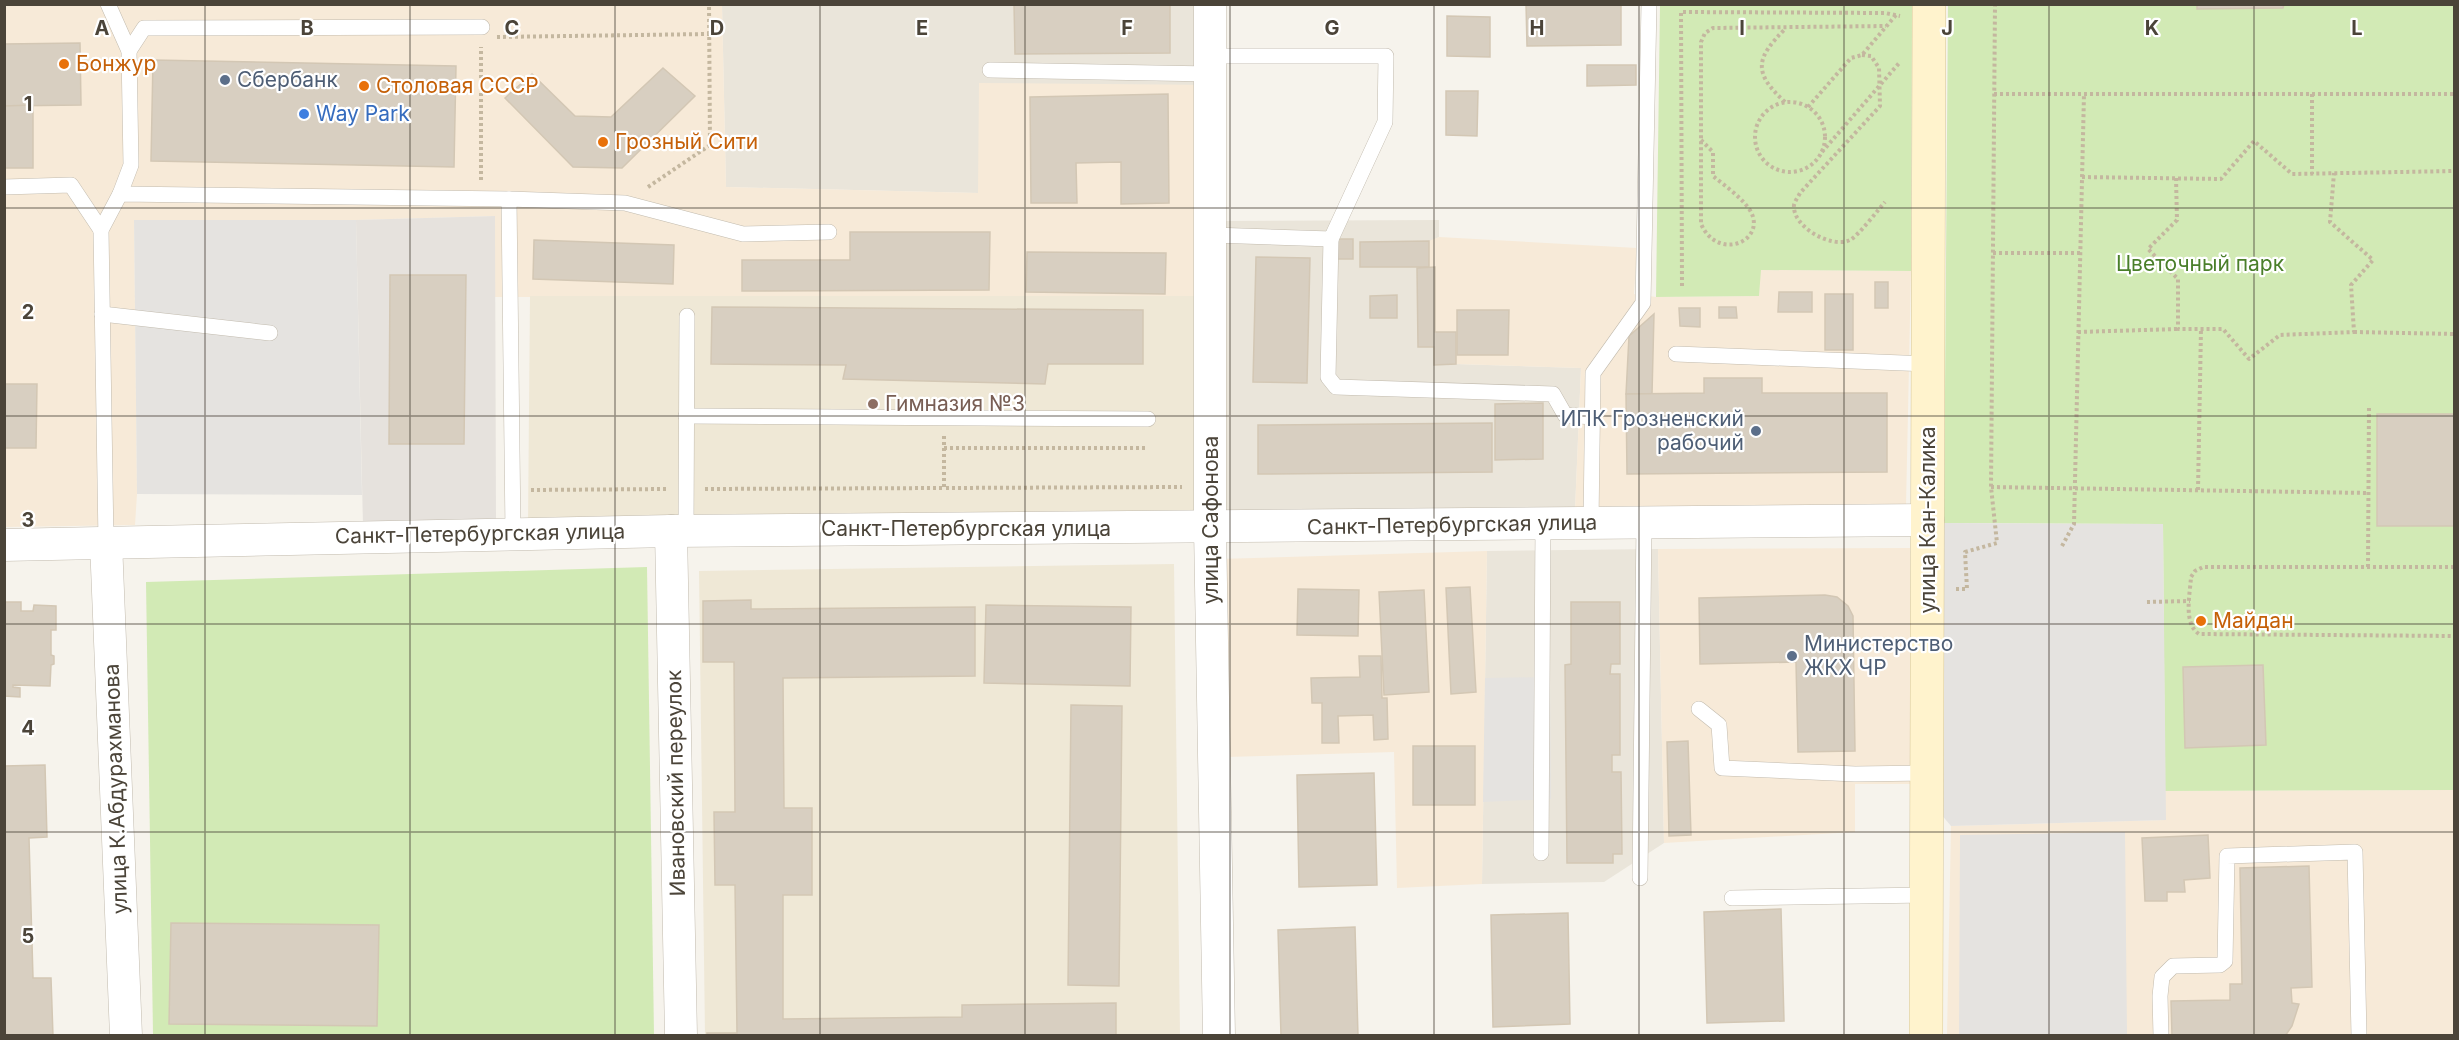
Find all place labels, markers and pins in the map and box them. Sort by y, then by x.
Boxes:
place label: Бонжур [76,51,156,76]
marker: Бонжур [57,57,71,71]
place label: Сбербанк [237,67,339,92]
marker: Сбербанк [218,73,232,87]
place label: Столовая СССР [376,73,539,98]
marker: Столовая СССР [357,79,371,93]
place label: Way Park [316,101,410,126]
marker: Way Park [297,107,311,121]
place label: Грозный Сити [615,129,758,154]
marker: Грозный Сити [596,135,610,149]
place label: Гимназия №3 [885,391,1025,416]
marker: Гимназия №3 [866,397,880,411]
place label: ИПК Грозненский рабочий [1560,406,1744,455]
marker: ИПК Грозненский рабочий [1749,424,1763,438]
place label: Майдан [2213,608,2294,633]
marker: Майдан [2194,614,2208,628]
place label: Министерство ЖКХ ЧР [1804,631,1953,680]
marker: Министерство ЖКХ ЧР [1785,649,1799,663]

